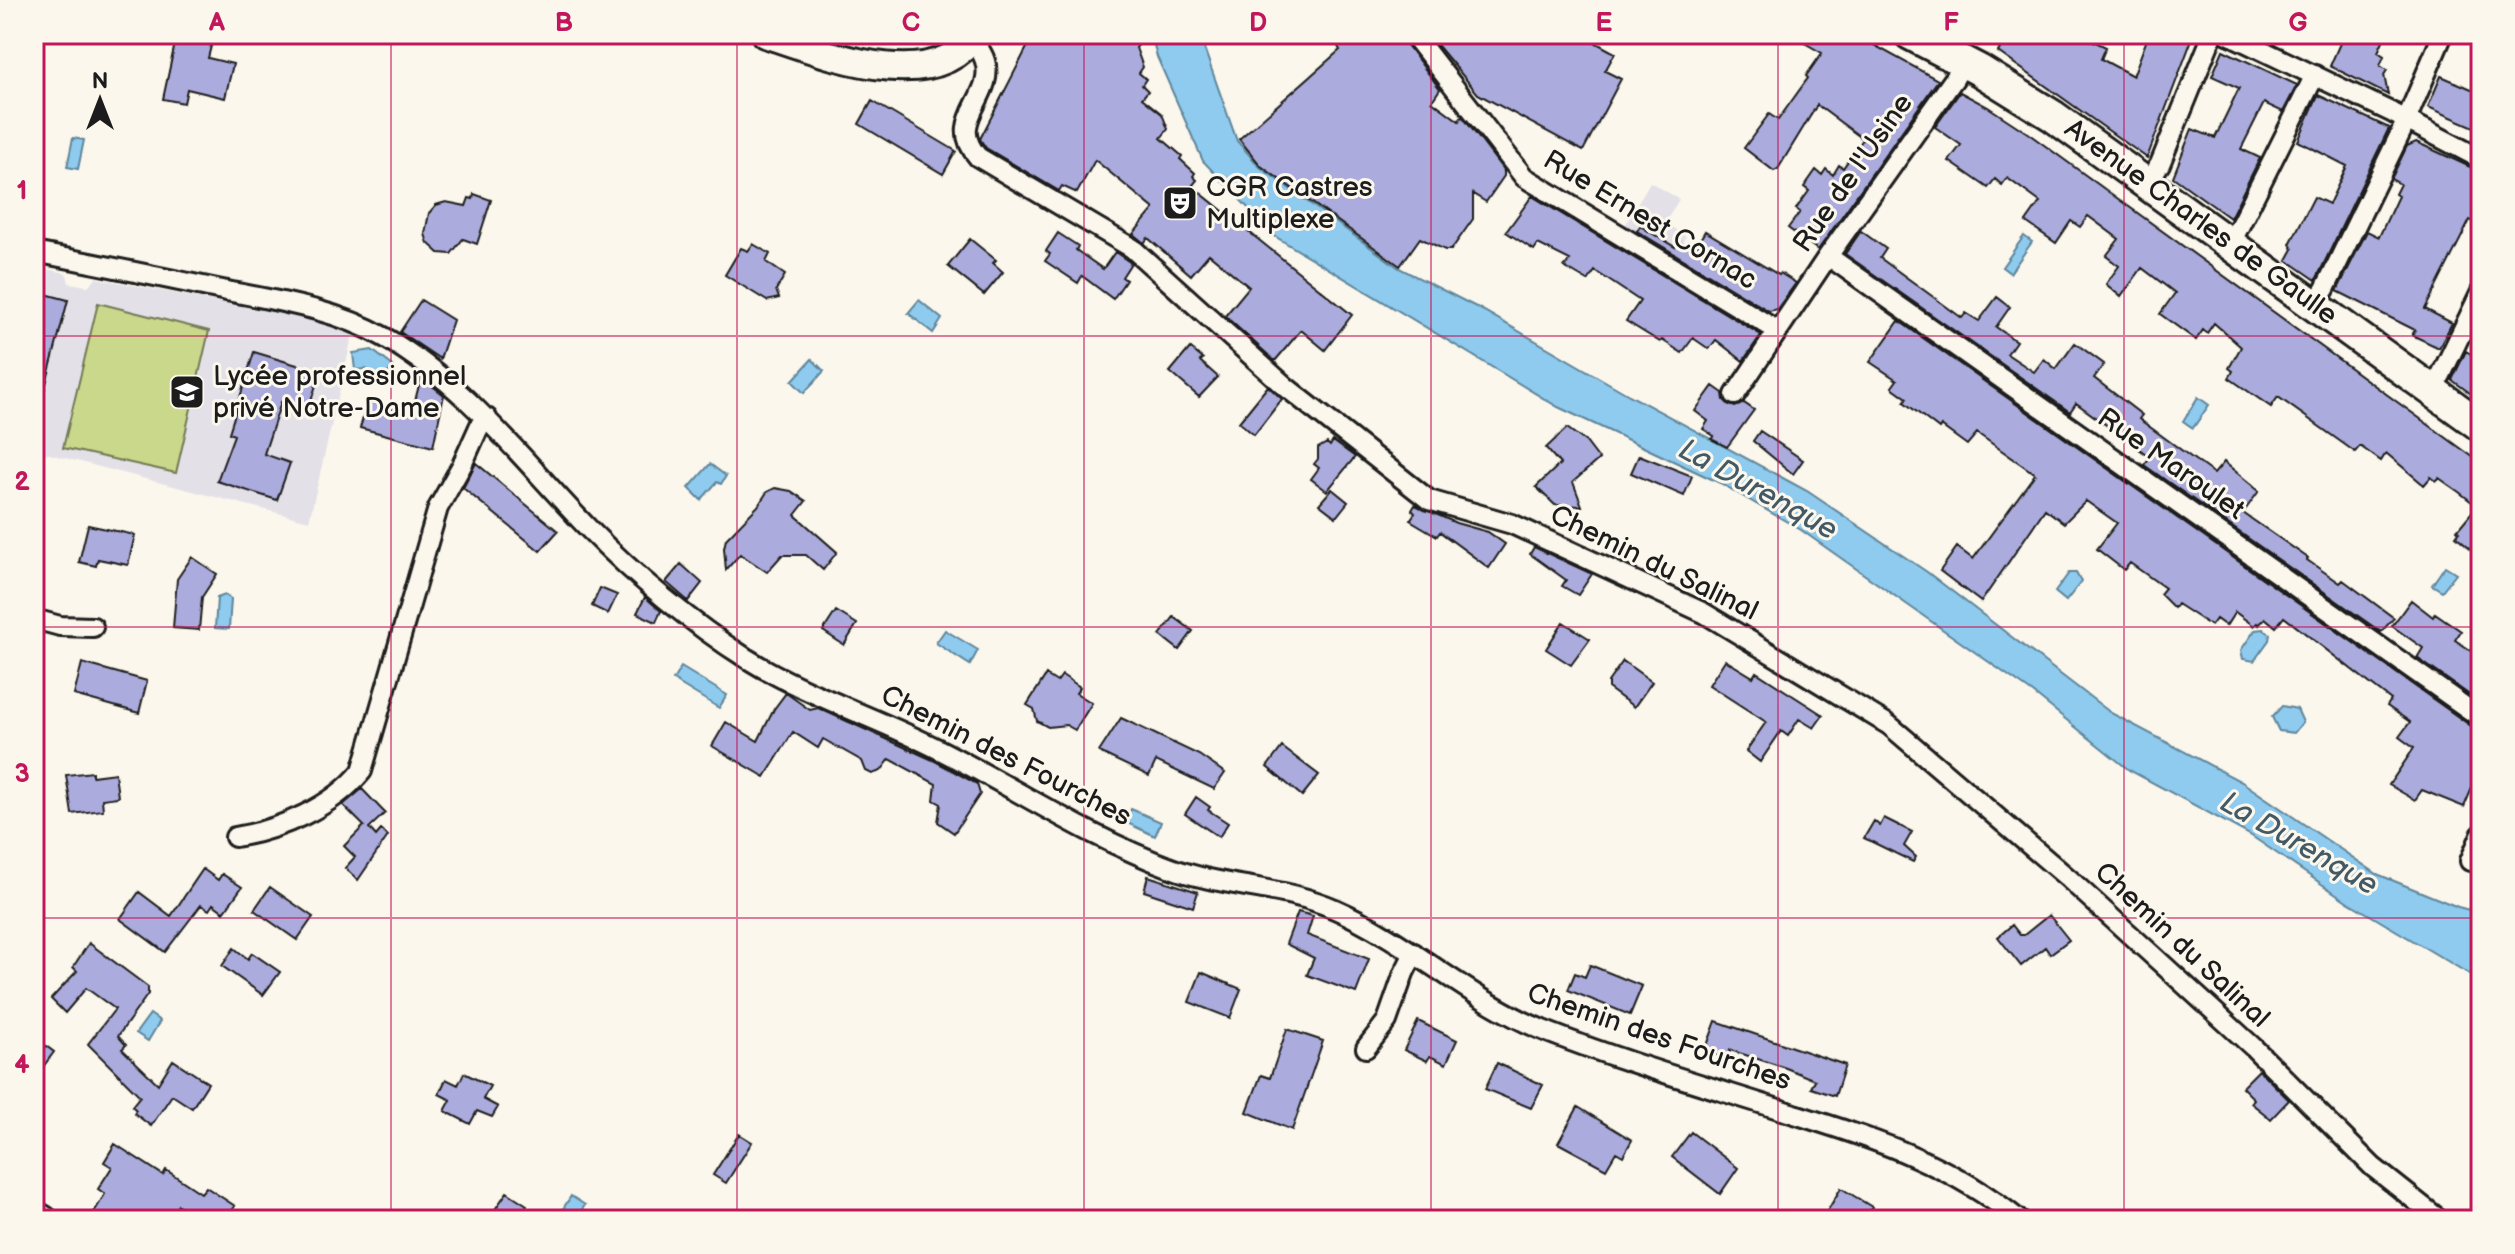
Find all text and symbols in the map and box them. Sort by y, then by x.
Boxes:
text: A [208,8,225,39]
text: B [555,8,573,39]
text: C [902,8,920,39]
text: D [1249,8,1267,39]
text: E [1596,8,1613,39]
text: F [1943,8,1959,39]
text: G [2288,8,2308,39]
north arrow [60,60,140,140]
text: N [92,68,108,95]
street label: Rue de l'Usine [1786,87,1920,259]
street label: Avenue Charles de Gaulle [2058,112,2344,332]
street label: Rue Ernest Cornac [1537,143,1763,297]
place label: CGR Castres Multiplexe [1206,171,1373,236]
text: 1 [17,176,27,207]
theatre icon: CGR Castres Multiplexe [1161,184,1199,222]
place label: Lycée professionnel privé Notre-Dame [213,360,466,425]
school or university icon: Lycée professionnel privé Notre-Dame [168,373,206,411]
street label: Rue Maroulet [2091,401,2251,527]
water label: La Durenque [1672,432,1844,548]
text: 2 [14,467,30,498]
street label: Chemin du Salinal [1545,498,1763,628]
street label: Chemin des Fourches [875,679,1137,834]
text: 3 [14,759,30,790]
water label: La Durenque [2214,784,2384,904]
street label: Chemin du Salinal [2088,855,2276,1035]
street label: Chemin des Fourches [1523,976,1795,1098]
text: 4 [14,1050,30,1081]

